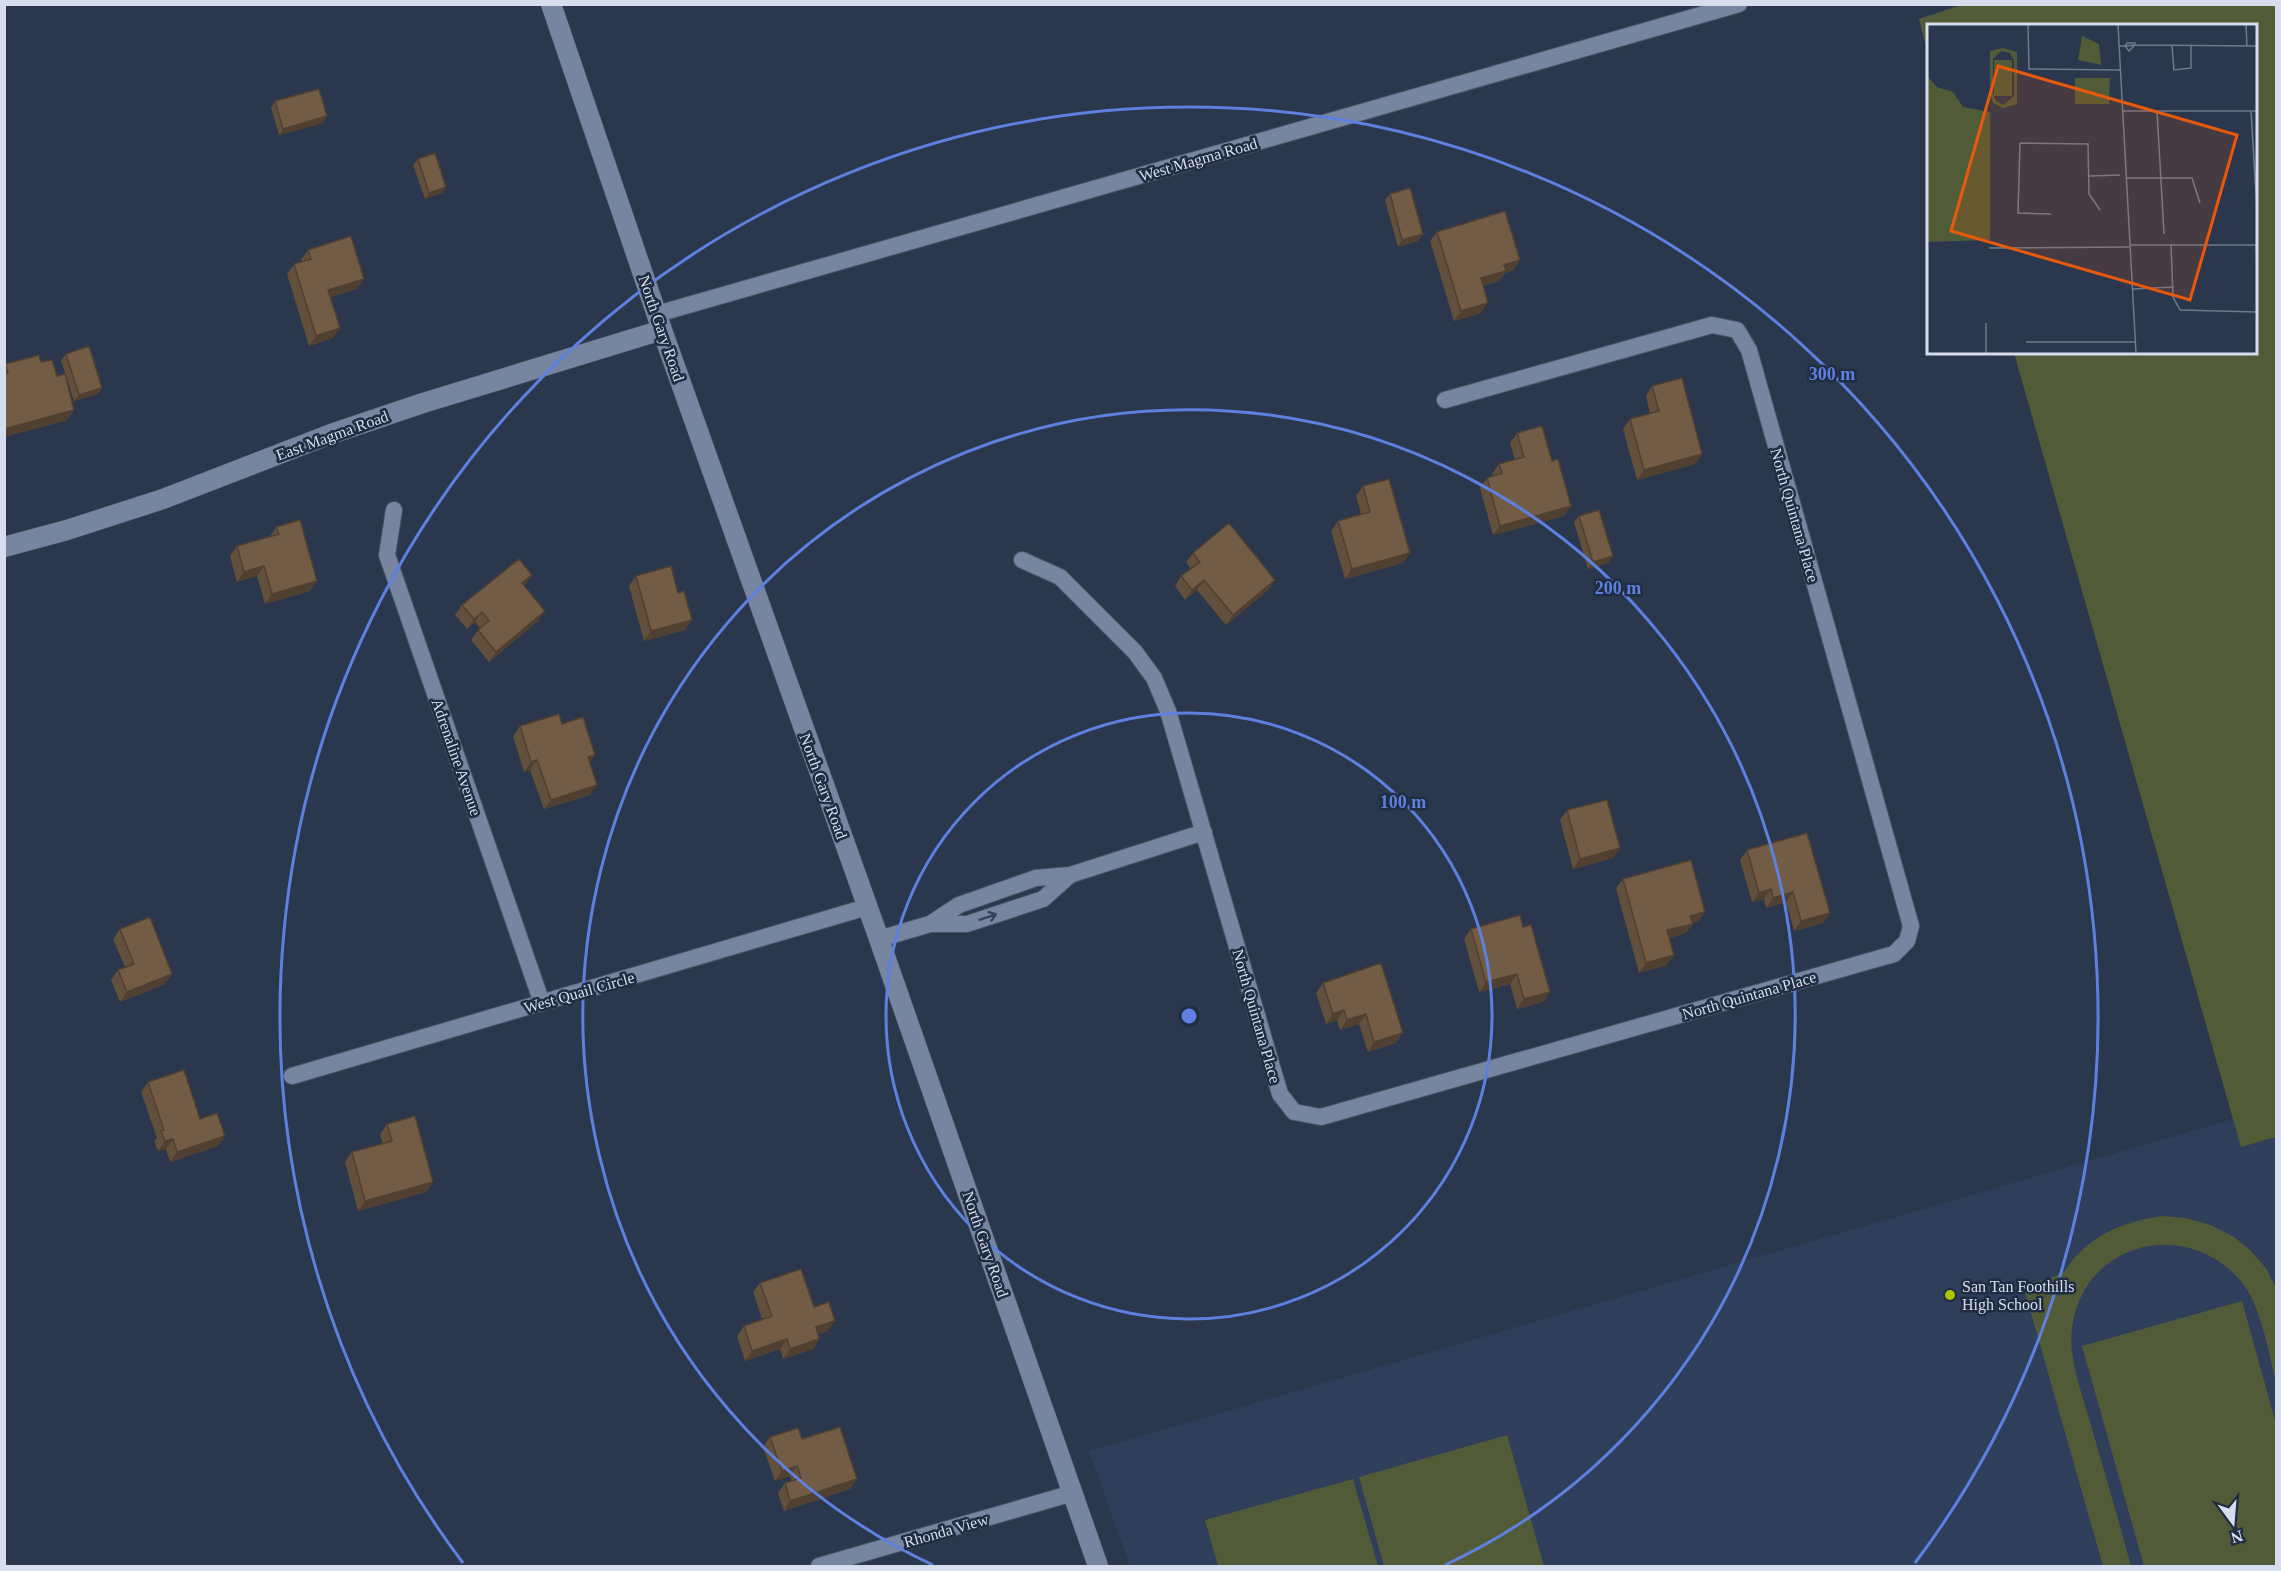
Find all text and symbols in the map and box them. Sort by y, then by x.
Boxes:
inset map [1927,24,2257,354]
street label: West Magma Road [1137,134,1260,185]
street label: North Gary Road [634,273,688,384]
text: 300 m [1809,364,1855,384]
street label: East Magma Road [274,407,391,465]
street label: North Quintana Place [1767,446,1822,584]
text: 200 m [1595,578,1641,598]
street label: Adrenaline Avenue [429,696,485,818]
street label: North Gary Road [796,731,851,842]
text: 100 m [1380,792,1426,812]
one-way arrow [978,911,997,922]
street label: North Quintana Place [1229,947,1284,1085]
street label: North Quintana Place [1680,968,1818,1023]
street label: West Quail Circle [522,969,636,1016]
centre of rings [1179,1006,1199,1026]
street label: North Gary Road [958,1189,1012,1300]
place label: San Tan Foothills High School [1962,1278,2074,1314]
marker: San Tan Foothills High School [1943,1288,1957,1302]
north arrow [2203,1493,2263,1553]
street label: Rhonda View [902,1510,991,1551]
text: N [2229,1527,2245,1547]

